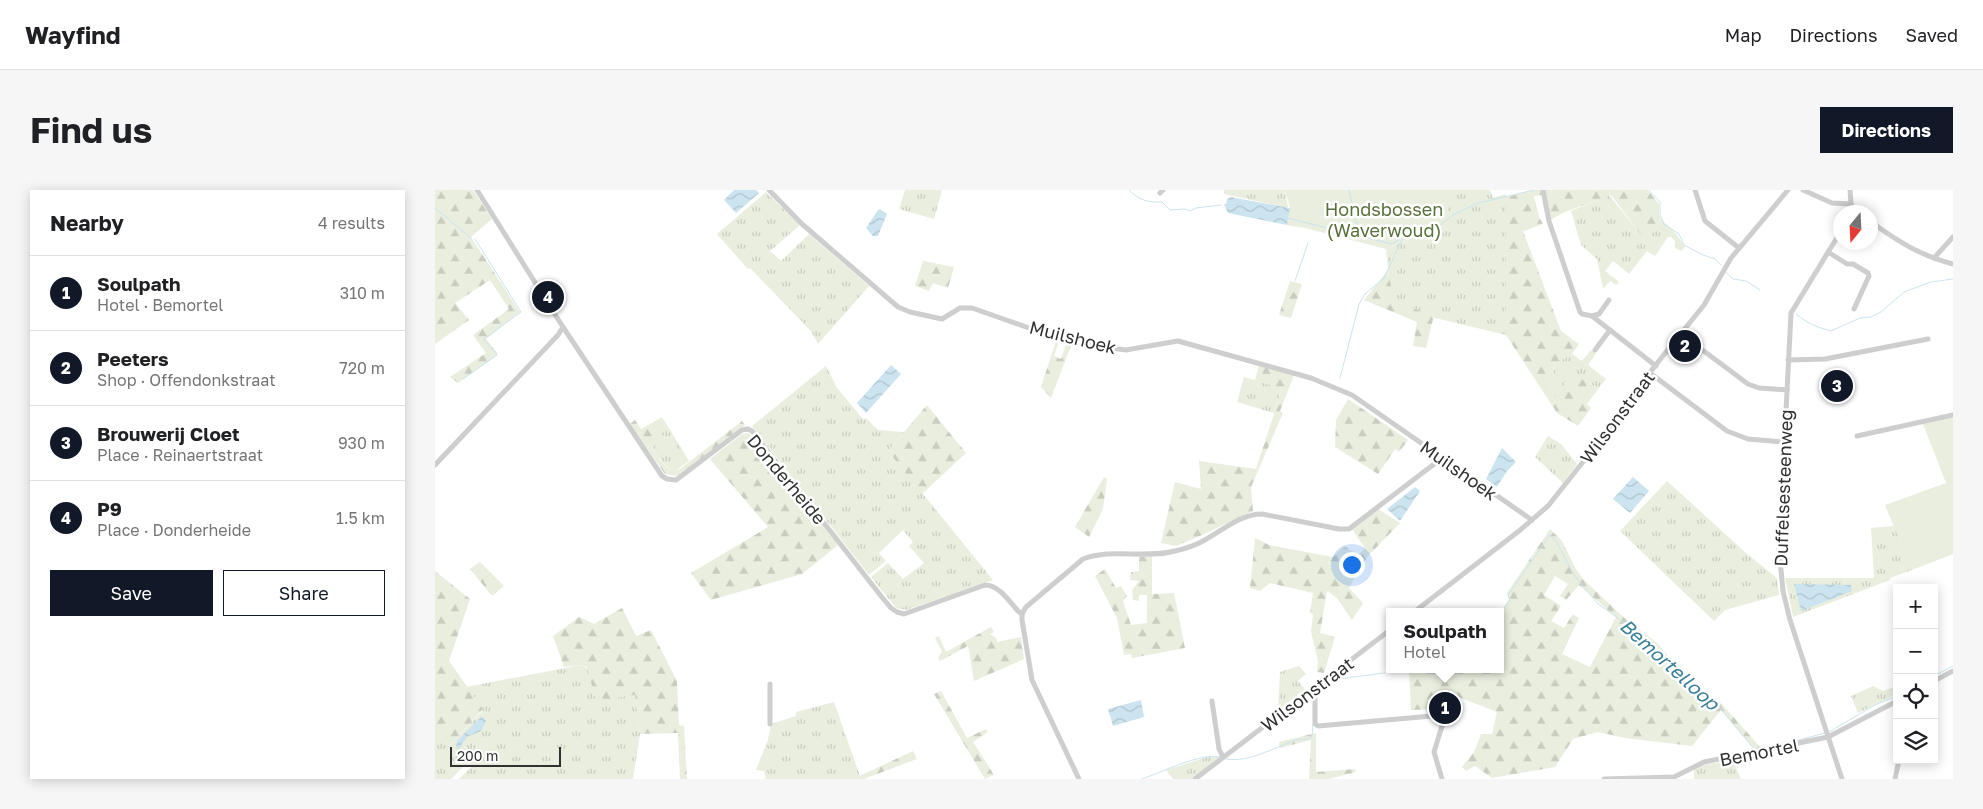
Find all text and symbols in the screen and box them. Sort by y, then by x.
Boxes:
text: Wayfind [25,20,121,49]
text: Map [1725,24,1761,46]
text: Directions [1789,24,1877,46]
text: Saved [1905,24,1958,46]
button: Directions [1820,107,1953,153]
text: Find us [30,109,152,151]
park label: Hondsbossen (Waverwoud) [1325,198,1443,241]
north arrow [1833,205,1878,250]
text: Nearby [50,210,124,236]
text: 4 results [318,213,385,233]
text: Soulpath [97,272,181,295]
pin: 4 [532,278,564,316]
text: 1 [62,283,70,303]
text: 310 m [340,283,385,303]
text: Hotel · Bemortel [97,295,223,315]
street label: Muilshoek [1027,316,1119,358]
pin: 2 [1669,327,1701,365]
text: Peeters [97,347,169,370]
text: 2 [61,358,71,378]
text: 720 m [339,358,385,378]
street label: Wilsonstraat [1575,366,1659,468]
pin: 3 [1821,367,1853,405]
text: Shop · Offendonkstraat [97,370,276,390]
street label: Duffelsesteenweg [1769,409,1797,567]
text: Brouwerij Cloet [97,422,240,445]
street label: Donderheide [743,429,831,529]
text: 3 [61,433,71,453]
text: 930 m [338,433,385,453]
street label: Muilshoek [1416,435,1502,505]
text: Place · Reinaertstraat [97,445,263,465]
text: P9 [97,497,122,520]
text: 4 [61,508,71,528]
text: 1.5 km [336,508,385,528]
text: Place · Donderheide [97,520,251,540]
your location [1339,552,1365,578]
button: Save [50,570,213,616]
button: Share [223,570,385,616]
map controls [1893,584,1938,764]
button: + [1893,584,1938,629]
popup [1386,608,1504,673]
water label: Bemortelloop [1616,614,1725,715]
text: Soulpath [1403,619,1487,642]
button: − [1893,629,1938,674]
text: Hotel [1403,642,1446,662]
street label: Wilsonstraat [1256,652,1358,736]
button: locate [1893,674,1938,719]
pin: 1 [1429,689,1461,727]
button: layers [1893,719,1938,764]
street label: Bemortel [1718,734,1801,770]
scale bar [450,744,561,767]
text: 200 m [457,747,498,764]

